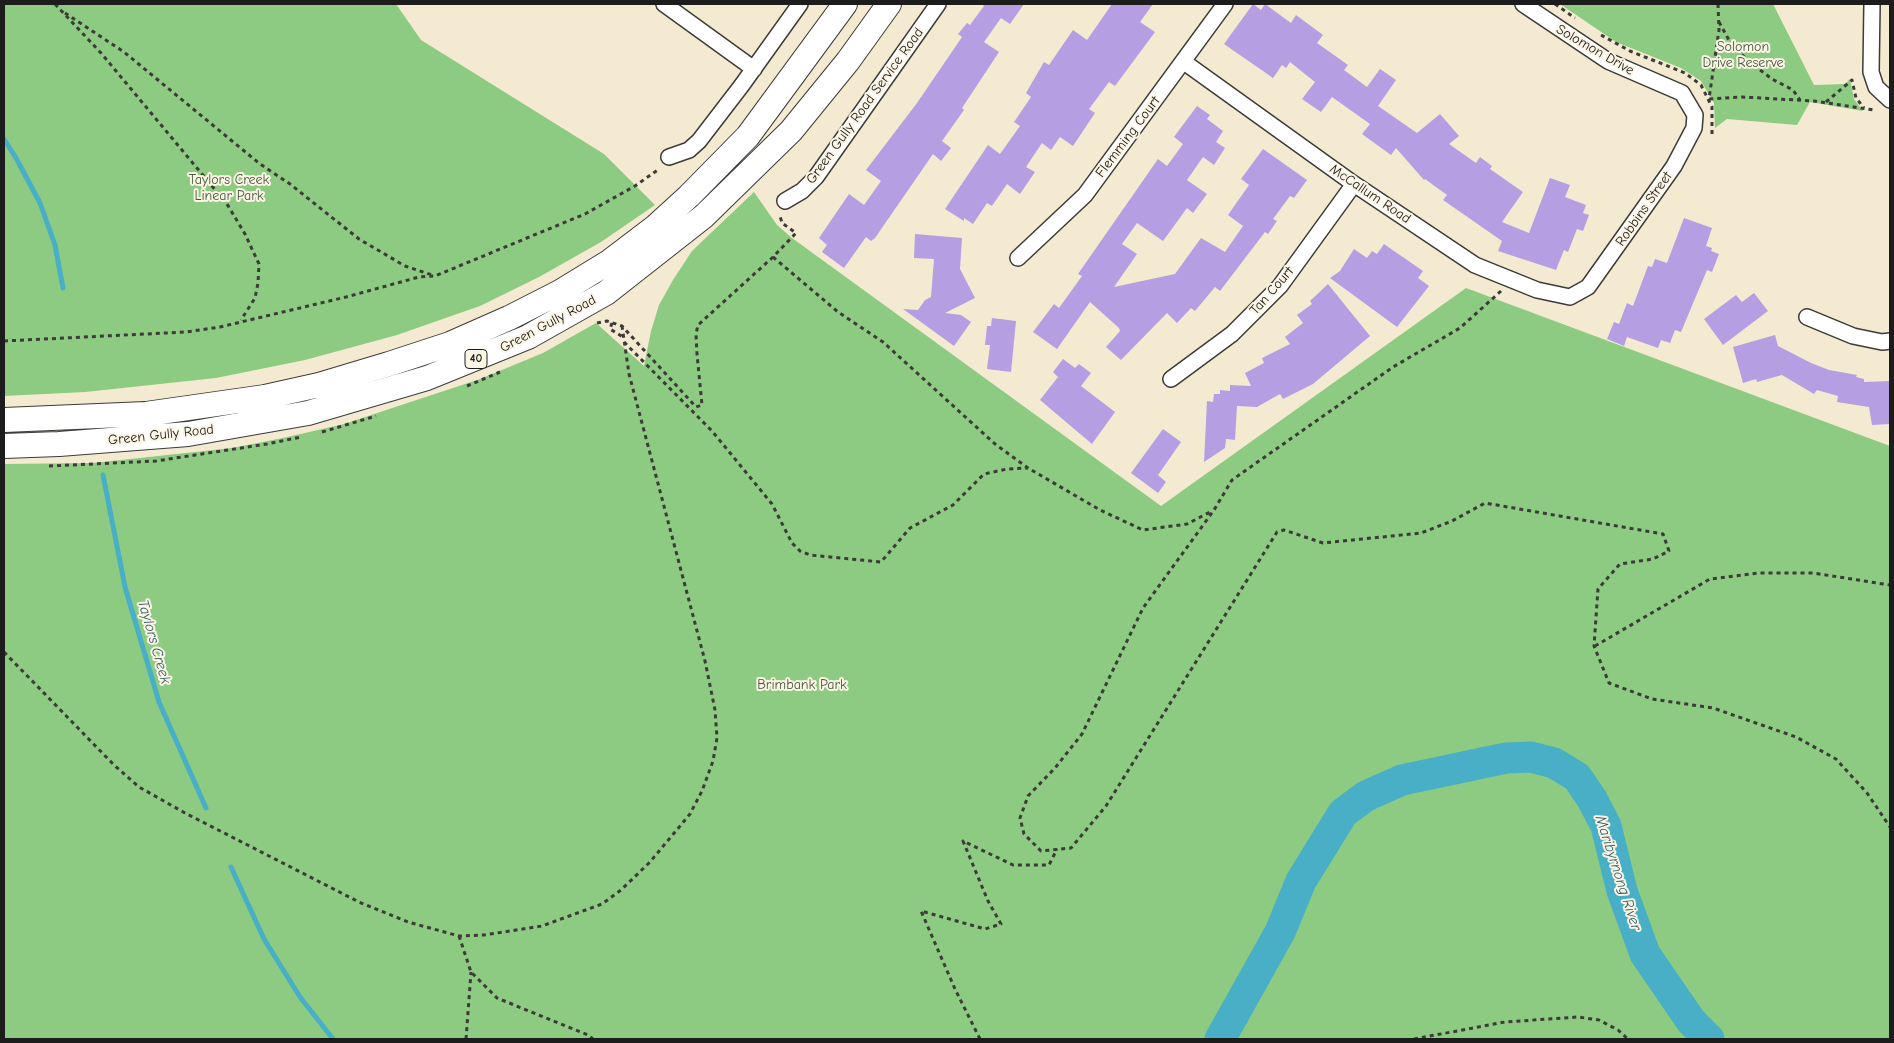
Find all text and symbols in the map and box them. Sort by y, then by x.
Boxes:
street label: Solomon Drive [1553,21,1637,79]
street label: Green Gully Road Service Road [803,25,927,187]
park label: Solomon Drive Reserve [1703,39,1783,72]
street label: Flemming Court [1092,93,1164,181]
street label: McCallum Road [1326,161,1414,227]
street label: Robbins Street [1612,169,1676,249]
park label: Taylors Creek Linear Park [189,172,269,204]
street label: Tan Court [1247,263,1297,319]
street label: Green Gully Road [497,292,599,356]
road number: 40 [465,349,487,368]
street label: Green Gully Road [107,421,215,449]
water label: Taylors Creek [133,598,175,686]
park label: Brimbank Park [757,677,847,693]
water label: Maribyrnong River [1591,813,1645,933]

